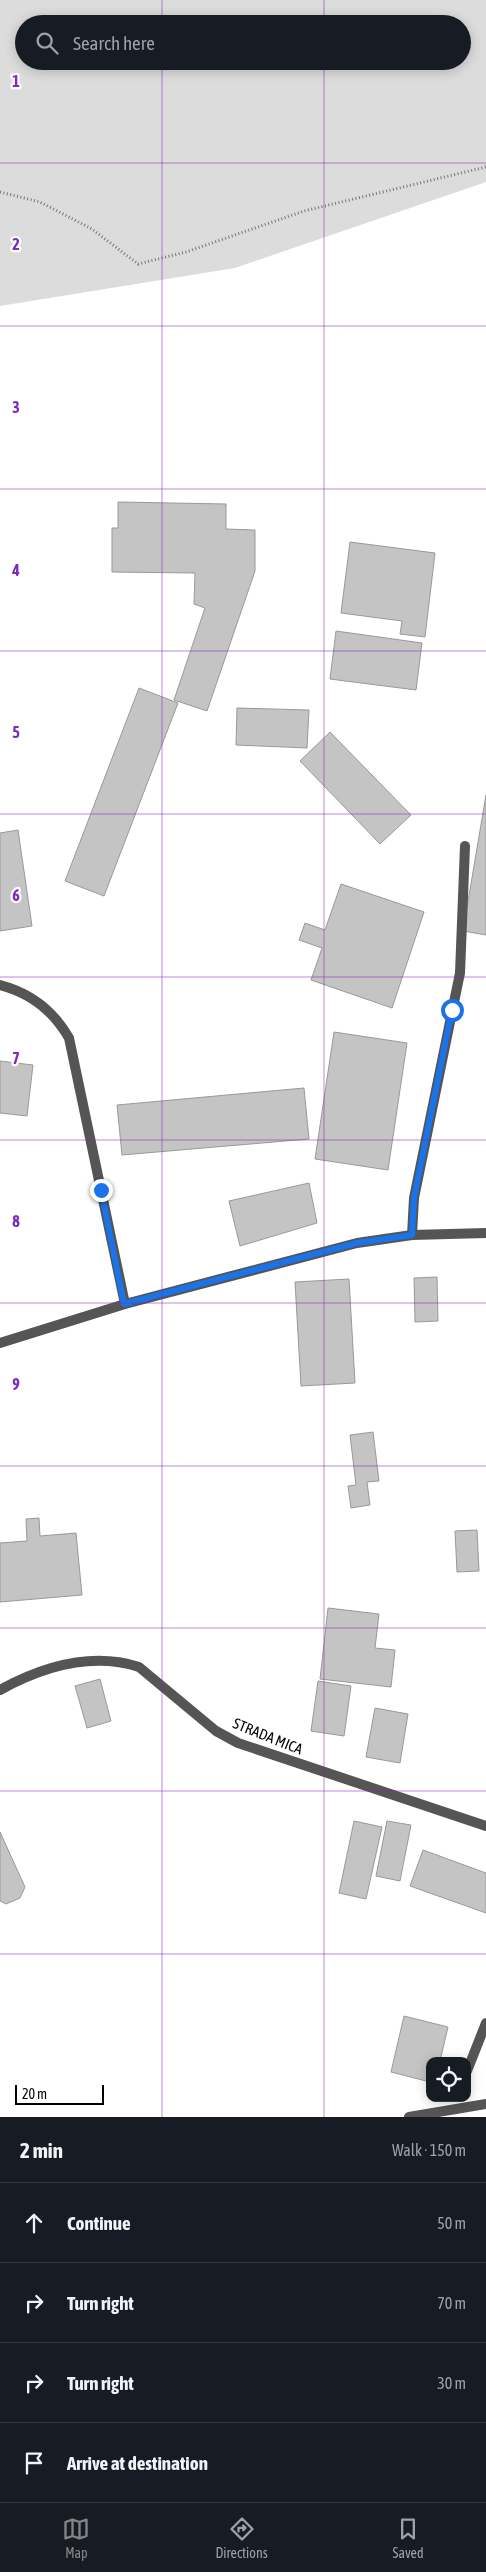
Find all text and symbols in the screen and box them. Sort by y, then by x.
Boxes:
search box [15,15,471,70]
icon: search [33,29,61,57]
text: Search here [73,32,155,54]
text: 1 [12,72,20,90]
text: 2 [12,235,20,253]
text: 3 [12,398,20,416]
text: 4 [11,561,20,579]
text: 5 [12,723,20,741]
text: 6 [12,886,20,904]
route start [441,999,464,1022]
text: 7 [12,1049,20,1067]
route end [90,1179,113,1202]
text: 8 [12,1212,20,1230]
text: 9 [12,1375,20,1393]
street label: STRADA MICA [231,1714,306,1758]
map controls [426,2057,471,2102]
button: locate [426,2057,471,2102]
scale bar [15,2082,104,2105]
text: 20 m [22,2086,47,2102]
text: 2 min [20,2138,63,2162]
text: Walk · 150 m [392,2141,466,2159]
icon: ahead [20,2209,48,2237]
text: Continue [67,2212,131,2234]
text: 50 m [437,2214,466,2232]
icon: right [20,2289,48,2317]
text: Turn right [67,2292,134,2314]
text: 70 m [437,2294,466,2312]
icon: right [20,2369,48,2397]
text: Turn right [67,2372,134,2394]
text: 30 m [437,2374,466,2392]
icon: arrive [20,2449,48,2477]
text: Arrive at destination [67,2452,208,2474]
tab: Map [62,2515,90,2561]
tab: Directions [215,2515,268,2561]
tab: Saved [393,2515,424,2561]

